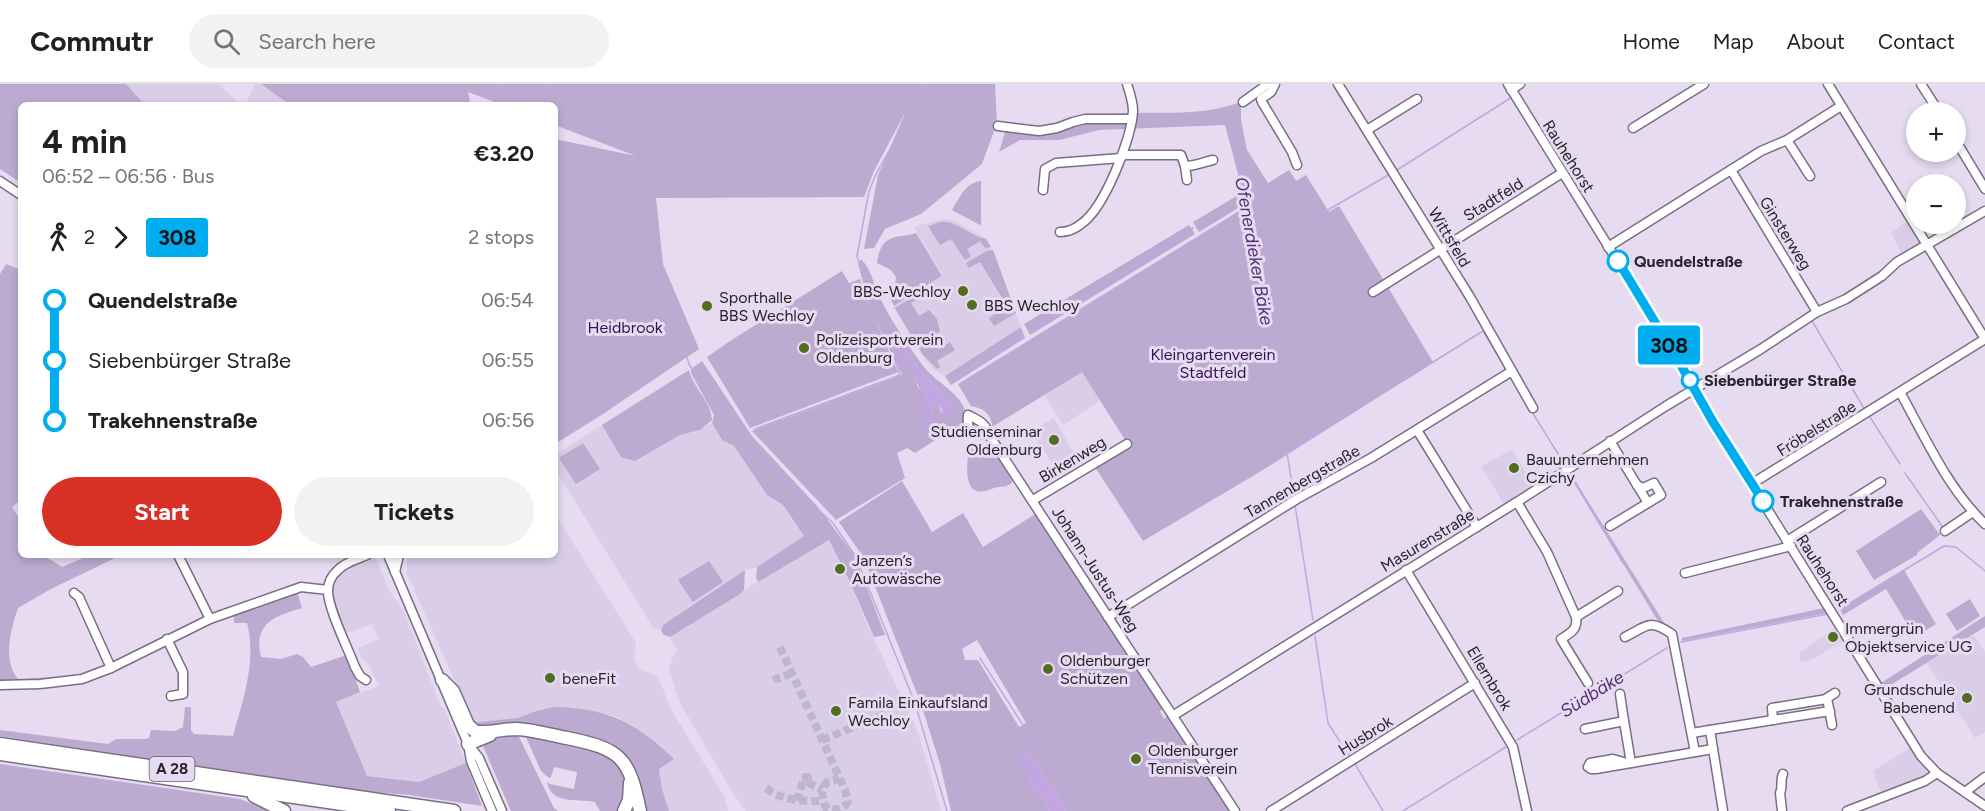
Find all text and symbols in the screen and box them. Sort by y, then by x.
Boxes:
search box [189,14,609,68]
text: Commutr [30,24,153,58]
icon: search [210,25,243,58]
text: Search here [258,28,376,55]
text: Home [1623,29,1680,54]
text: Map [1713,29,1754,54]
text: About [1787,29,1845,54]
text: Contact [1878,29,1955,54]
map controls [1906,102,1966,234]
button: + [1906,102,1966,162]
street label: Rauhehorst [1539,117,1598,196]
text: 4 min [42,122,127,161]
text: €3.20 [474,140,534,167]
text: 06:52 – 06:56 · Bus [42,164,214,188]
street label: Stadtfeld [1460,174,1527,225]
button: − [1906,174,1966,234]
water label: Ofenerdieker Bäke [1230,175,1278,327]
street label: Ginsterweg [1756,193,1816,273]
street label: Wittsfeld [1424,204,1475,270]
icon: walk [42,221,75,254]
icon: forward [104,221,137,254]
text: 2 [84,225,95,249]
text: 308 [158,225,196,250]
text: 2 stops [468,225,534,249]
marker: Quendelstraße [1607,250,1629,272]
place label: Quendelstraße [1634,252,1743,271]
place label: BBS-Wechloy [853,282,952,301]
marker: BBS-Wechloy [956,284,970,298]
text: Quendelstraße [88,287,238,314]
text: 06:54 [481,288,534,312]
place label: Sporthalle BBS Wechloy [719,288,815,325]
place label: BBS Wechloy [984,296,1080,315]
marker: BBS Wechloy [965,298,979,312]
marker: Sporthalle BBS Wechloy [700,299,714,313]
park label: Heidbrook [588,318,663,337]
line badge: 308 [1634,326,1704,364]
place label: Polizeisportverein Oldenburg [816,330,943,367]
text: 308 [1650,333,1688,358]
marker: Polizeisportverein Oldenburg [797,341,811,355]
park label: Kleingartenverein Stadtfeld [1151,345,1275,382]
text: Siebenbürger Straße [88,347,291,374]
text: 06:55 [482,348,534,372]
marker: Siebenbürger Straße [1681,371,1699,389]
place label: Siebenbürger Straße [1704,371,1856,390]
street label: Fröbelstraße [1773,396,1860,460]
text: Trakehnenstraße [88,407,258,434]
text: 06:56 [482,408,534,432]
place label: Studienseminar Oldenburg [930,422,1043,459]
street label: Birkenweg [1035,432,1109,487]
marker: Studienseminar Oldenburg [1047,433,1061,447]
street label: Tannenbergstraße [1242,441,1363,522]
place label: Bauunternehmen Czichy [1526,450,1649,487]
marker: Bauunternehmen Czichy [1507,461,1521,475]
button: Start [42,477,282,546]
button: Tickets [294,477,534,546]
marker: Trakehnenstraße [1752,490,1774,512]
place label: Trakehnenstraße [1780,492,1903,511]
street label: Johann-Justus-Weg [1048,503,1143,636]
street label: Masurenstraße [1377,505,1478,576]
street label: Rauhehorst [1792,531,1853,610]
place label: Janzen’s Autowäsche [852,551,942,588]
marker: Janzen’s Autowäsche [833,562,847,576]
place label: Immergrün Objektservice UG [1845,619,1972,656]
marker: Immergrün Objektservice UG [1826,630,1840,644]
street label: Ellernbrok [1463,643,1516,714]
place label: Oldenburger Schützen [1060,651,1151,688]
marker: Oldenburger Schützen [1041,662,1055,676]
water label: Südbäke [1556,666,1628,722]
place label: beneFit [562,669,616,688]
marker: beneFit [543,671,557,685]
place label: Grundschule Babenend [1864,680,1955,717]
marker: Grundschule Babenend [1960,691,1974,705]
place label: Famila Einkaufsland Wechloy [848,693,988,730]
marker: Famila Einkaufsland Wechloy [829,704,843,718]
street label: Husbrok [1335,711,1396,759]
place label: Oldenburger Tennisverein [1148,741,1239,778]
marker: Oldenburger Tennisverein [1129,752,1143,766]
road number: A 28 [150,757,195,781]

